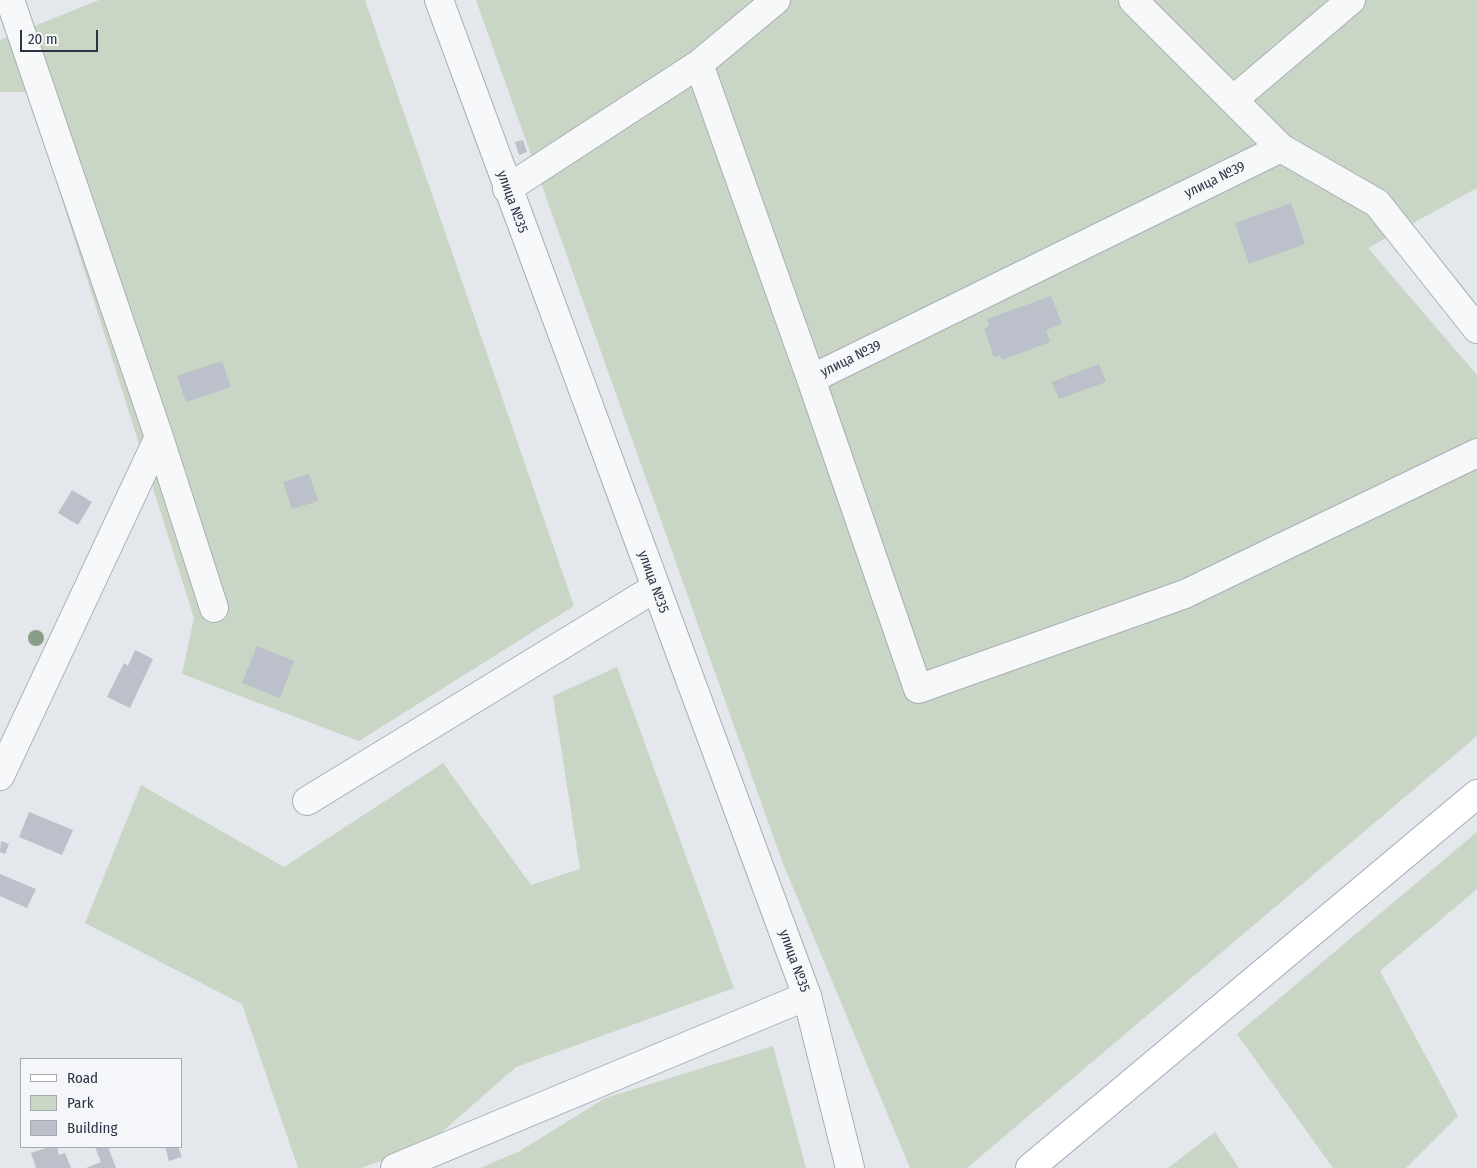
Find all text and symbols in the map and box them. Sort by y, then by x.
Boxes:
scale bar [22,20,100,52]
text: 20 m [28,30,58,48]
street label: улица №39 [1182,158,1248,202]
street label: улица №35 [493,169,531,235]
street label: улица №39 [818,337,884,381]
street label: улица №35 [634,549,672,615]
street label: улица №35 [775,928,813,994]
legend [20,1058,182,1148]
text: Road [67,1069,98,1087]
text: Park [67,1094,94,1112]
text: Building [67,1119,118,1137]

